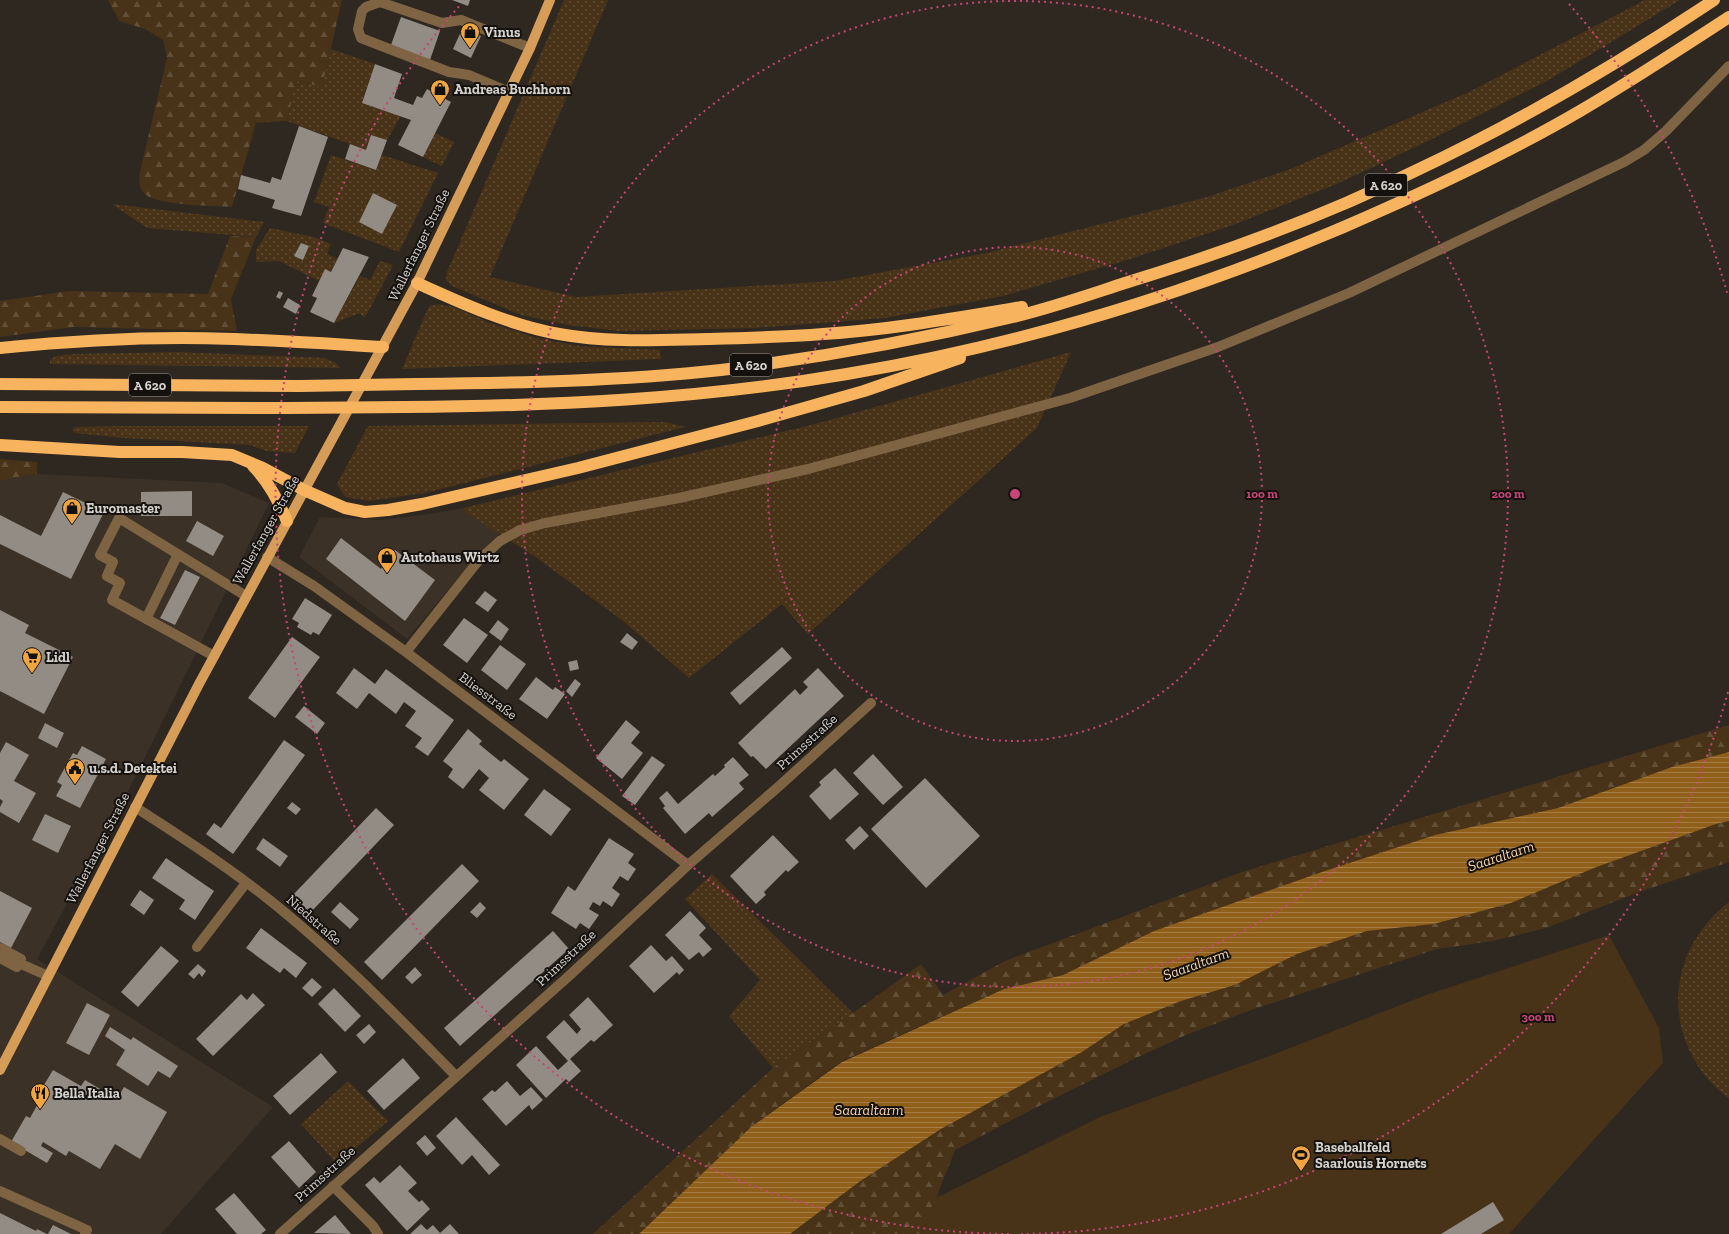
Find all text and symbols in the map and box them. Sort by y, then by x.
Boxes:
shop icon: Vinus [459,21,481,49]
place label: Vinus [484,24,521,41]
shop icon: Andreas Buchhorn [429,78,451,106]
place label: Andreas Buchhorn [454,81,571,98]
road number: A 620 [1365,174,1407,196]
street label: Wallerfanger Straße [385,186,454,304]
road number: A 620 [730,354,772,376]
road number: A 620 [129,374,171,396]
street label: Wallerfanger Straße [229,472,303,588]
centre of rings [1008,487,1022,501]
text: 100 m [1246,487,1278,501]
text: 200 m [1491,487,1525,501]
shop icon: Euromaster [61,497,83,525]
place label: Euromaster [86,500,160,517]
shop icon: Autohaus Wirtz [376,546,398,574]
place label: Autohaus Wirtz [401,549,500,566]
supermarket icon: Lidl [21,646,43,674]
place label: Lidl [46,649,70,666]
street label: Bliesstraße [456,669,521,724]
street label: Primsstraße [773,710,841,774]
public building icon: u.s.d. Detektei [64,757,86,785]
place label: u.s.d. Detektei [89,760,177,777]
street label: Wallerfanger Straße [63,789,134,906]
water label: Saaraltarm [1465,837,1537,875]
street label: Niedstraße [283,891,346,949]
street label: Primsstraße [533,926,600,990]
water label: Saaraltarm [1161,944,1232,984]
text: 300 m [1522,1010,1555,1024]
restaurant icon: Bella Italia [29,1082,51,1110]
place label: Bella Italia [54,1085,120,1102]
water label: Saaraltarm [835,1101,904,1119]
place label: Baseballfeld Saarlouis Hornets [1315,1139,1427,1172]
street label: Primsstraße [291,1142,359,1206]
sports icon: Baseballfeld Saarlouis Hornets [1290,1144,1312,1172]

